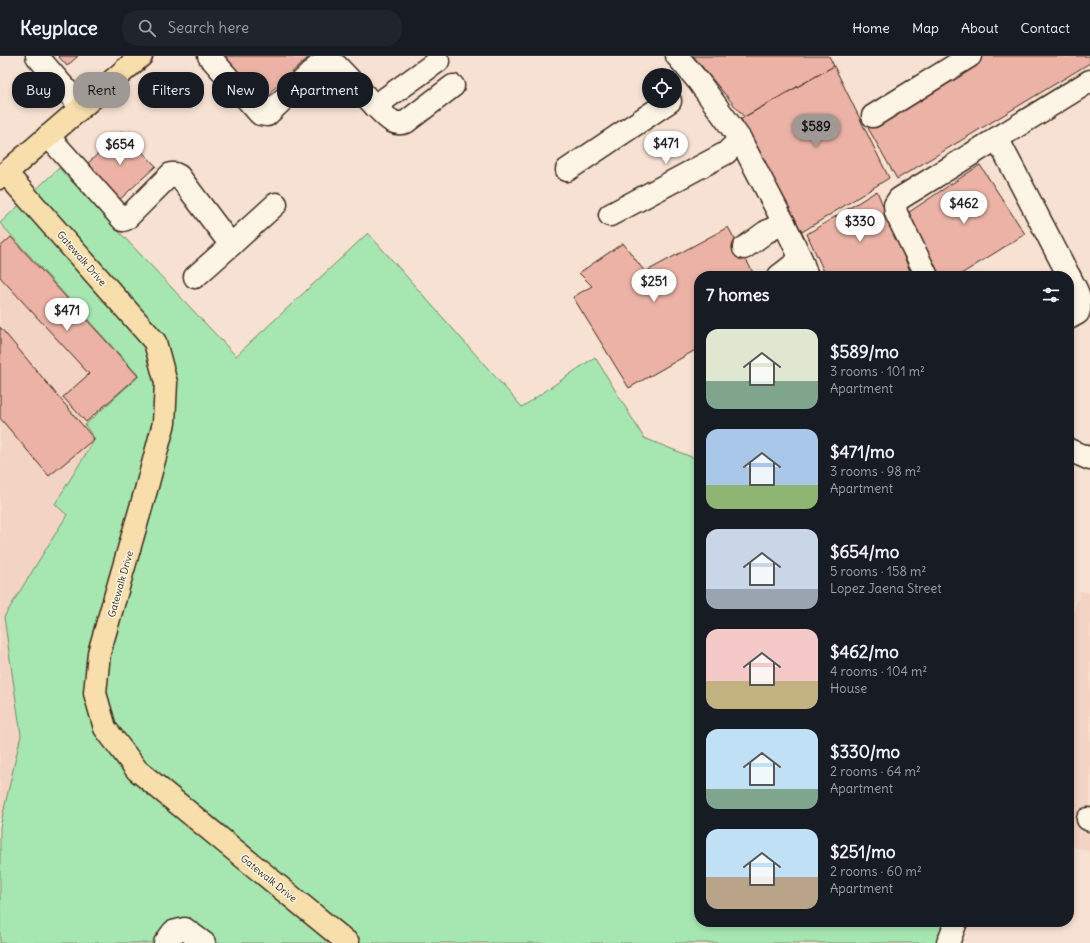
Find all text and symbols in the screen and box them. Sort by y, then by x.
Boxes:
search box [122,10,402,46]
text: Keyplace [20,16,98,40]
icon: search [136,17,158,39]
text: Search here [168,18,249,37]
text: Home [852,19,890,37]
text: Map [912,19,939,37]
text: About [961,19,999,37]
text: Contact [1021,19,1070,37]
map controls [642,68,682,108]
button: locate [642,68,682,108]
chip: Buy [12,72,65,108]
chip: Rent [73,72,130,108]
chip: Filters [138,72,204,108]
chip: New [212,72,269,108]
chip: Apartment [277,72,373,108]
pin: $589 [792,114,840,148]
text: $589 [801,118,831,135]
pin: $471 [642,131,690,165]
pin: $654 [96,132,144,166]
text: $471 [653,135,679,152]
text: $654 [105,136,135,153]
pin: $462 [940,191,988,225]
text: $462 [949,195,979,212]
pin: $330 [836,209,884,243]
text: $330 [845,213,875,230]
street label: Gatewalk Drive [54,228,109,288]
pin: $251 [630,269,678,303]
text: $251 [641,273,667,290]
text: 7 homes [706,284,770,306]
icon: filters [1040,284,1062,306]
pin: $471 [43,298,91,332]
text: $471 [54,302,80,319]
text: $589/mo [830,341,899,363]
icon: home [738,345,786,393]
text: 3 rooms · 101 m² [830,363,925,380]
text: Apartment [830,380,893,397]
text: $471/mo [830,441,895,463]
icon: home [738,445,786,493]
text: 3 rooms · 98 m² [830,463,921,480]
text: Apartment [830,480,893,497]
text: $654/mo [830,541,899,563]
icon: home [738,545,786,593]
street label: Gatewalk Drive [105,549,136,619]
text: 5 rooms · 158 m² [830,563,926,580]
text: Lopez Jaena Street [830,580,942,597]
text: $462/mo [830,641,899,663]
icon: home [738,645,786,693]
text: 4 rooms · 104 m² [830,663,927,680]
text: House [830,680,867,697]
text: $330/mo [830,741,900,763]
icon: home [738,745,786,793]
text: 2 rooms · 64 m² [830,763,921,780]
text: Apartment [830,780,893,797]
text: $251/mo [830,841,896,863]
icon: home [738,845,786,893]
street label: Gatewalk Drive [238,852,299,905]
text: 2 rooms · 60 m² [830,863,922,880]
text: Apartment [830,880,893,897]

